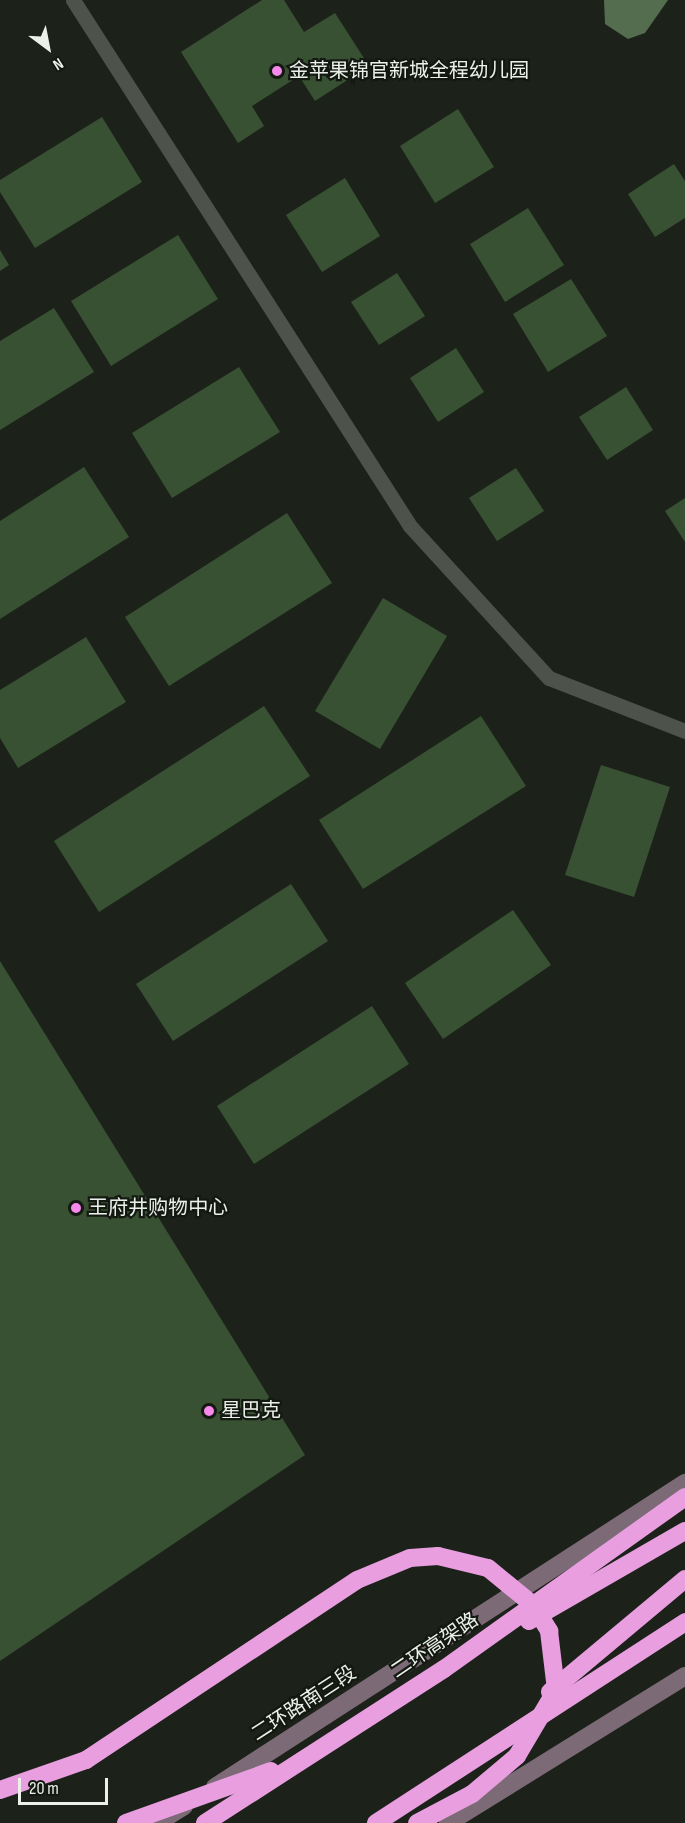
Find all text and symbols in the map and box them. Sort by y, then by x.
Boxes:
north arrow [18,18,78,78]
text: N [49,53,66,74]
place label: 金苹果锦官新城全程幼儿园 [289,59,529,83]
marker: 金苹果锦官新城全程幼儿园 [270,64,284,78]
place label: 王府井购物中心 [88,1196,228,1220]
marker: 王府井购物中心 [69,1201,83,1215]
place label: 星巴克 [221,1399,281,1423]
marker: 星巴克 [202,1404,216,1418]
street label: 二环高架路 [387,1608,483,1684]
street label: 二环路南三段 [247,1661,361,1747]
scale bar [21,1766,111,1804]
text: 20 m [29,1778,59,1799]

